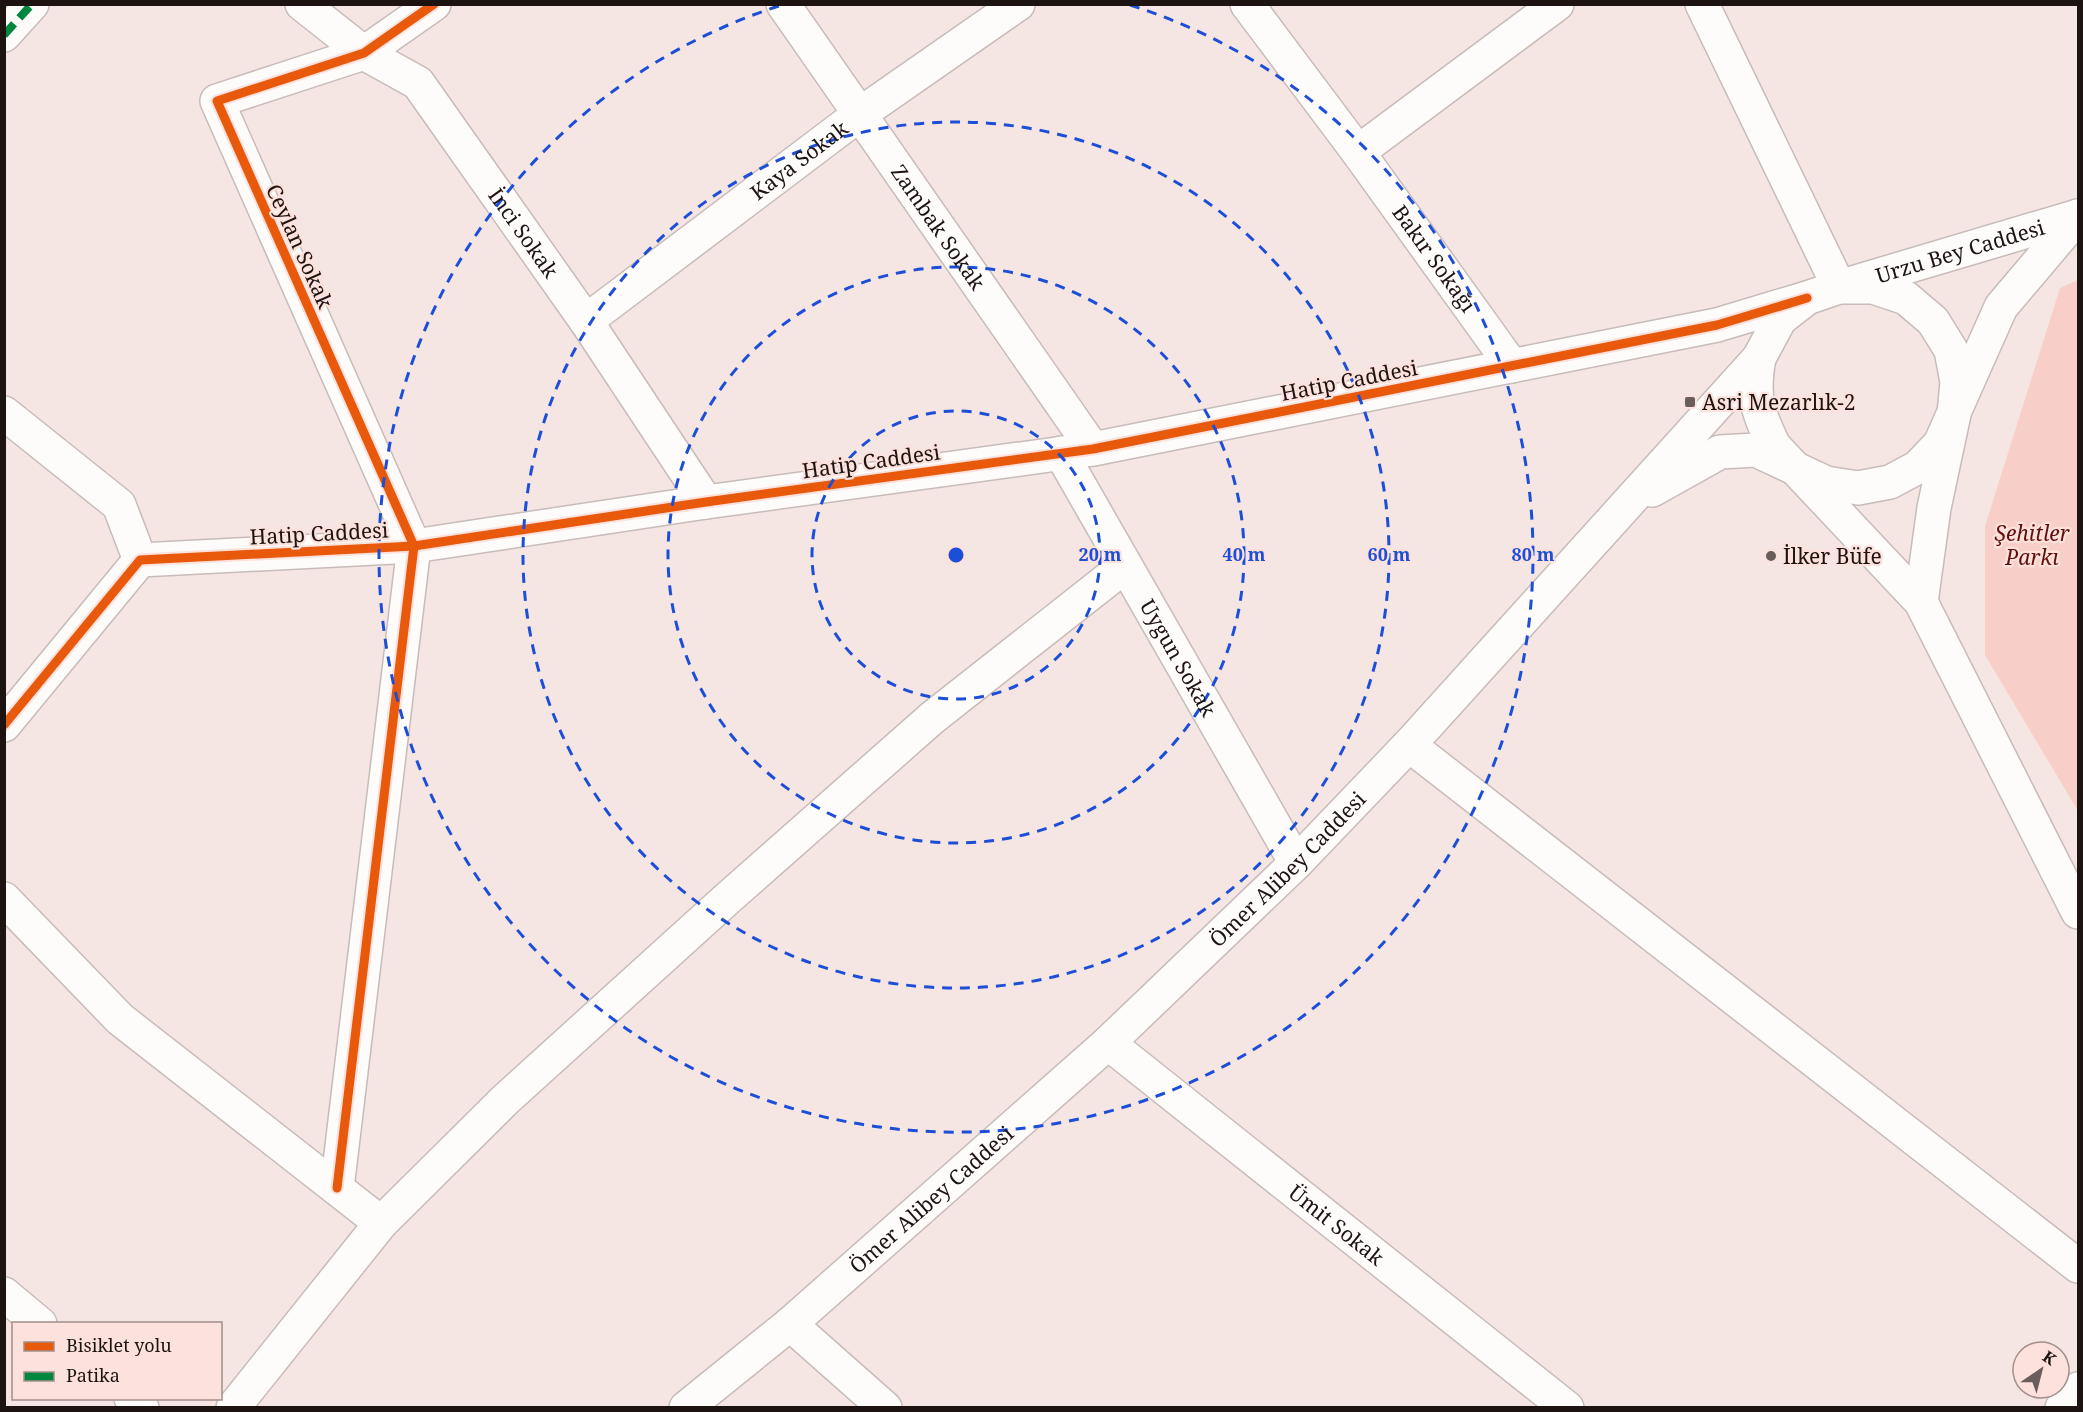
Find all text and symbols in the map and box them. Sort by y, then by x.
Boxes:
street label: Kaya Sokak [745,114,854,206]
street label: Zambak Sokak [885,159,992,296]
street label: Ceylan Sokak [260,179,340,313]
street label: İnci Sokak [482,182,565,284]
street label: Bakır Sokağı [1386,199,1483,318]
street label: Urzu Bey Caddesi [1872,213,2048,289]
street label: Hatip Caddesi [1278,353,1420,407]
place label: Asri Mezarlık-2 [1702,388,1856,416]
marker: Asri Mezarlık-2 [1683,395,1697,409]
street label: Hatip Caddesi [800,437,942,485]
street label: Hatip Caddesi [249,515,389,551]
park label: Şehitler Parkı [1994,519,2070,571]
text: 20 m [1079,542,1122,566]
text: 40 m [1223,542,1266,566]
text: 60 m [1368,542,1411,566]
text: 80 m [1512,542,1555,566]
place label: İlker Büfe [1783,542,1882,570]
centre of rings [946,545,966,565]
marker: İlker Büfe [1764,549,1778,563]
street label: Uygun Sokak [1134,594,1223,722]
street label: Ömer Alibey Caddesi [1203,785,1372,953]
street label: Ömer Alibey Caddesi [843,1119,1019,1279]
street label: Ümit Sokak [1283,1178,1391,1272]
legend [12,1322,222,1400]
text: Bisiklet yolu [66,1333,172,1357]
north arrow [2011,1340,2071,1400]
text: K [2038,1345,2061,1370]
text: Patika [66,1363,120,1387]

